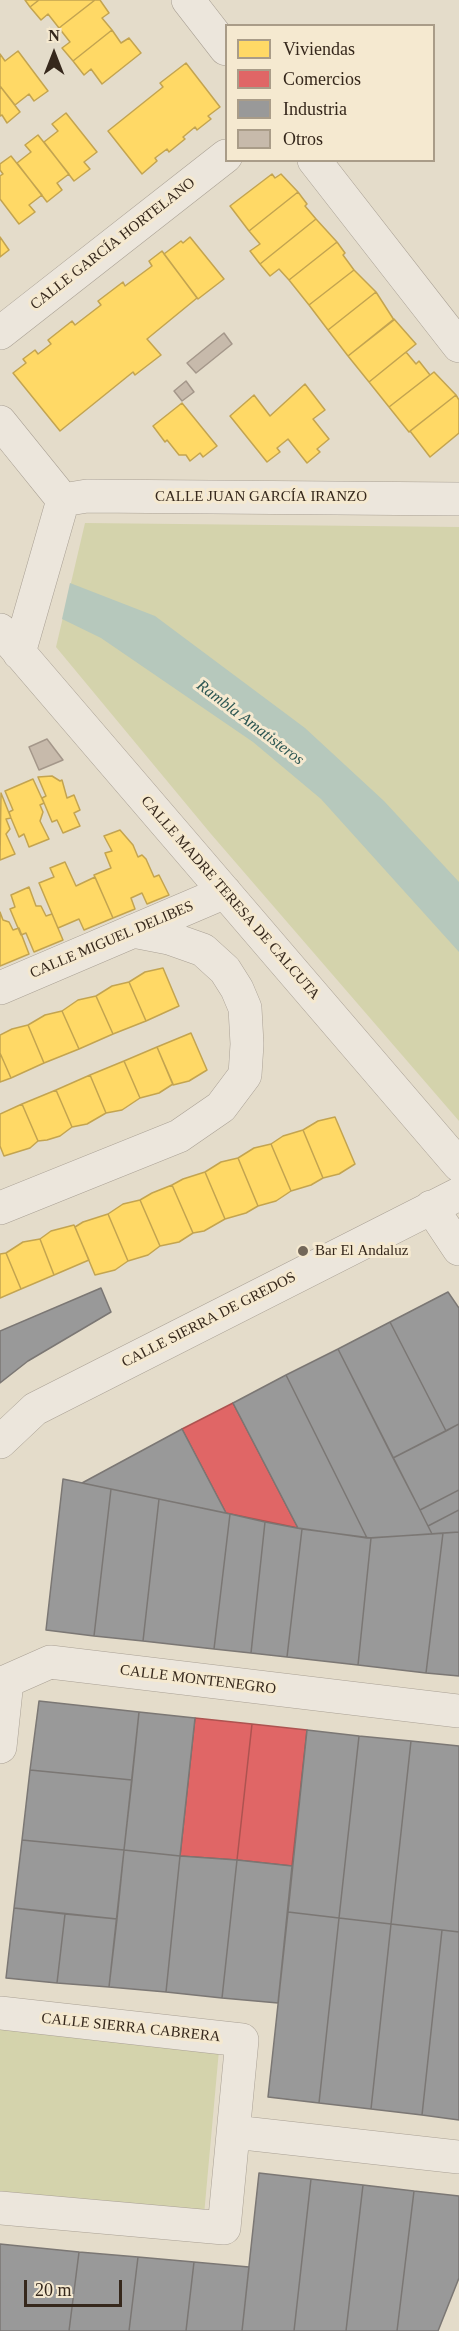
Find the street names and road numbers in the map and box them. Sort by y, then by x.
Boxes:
street label: CALLE GARCÍA HORTELANO [27,174,199,314]
street label: CALLE JUAN GARCÍA IRANZO [155,488,367,506]
street label: CALLE MADRE TERESA DE CALCUTA [137,793,323,1003]
street label: CALLE MIGUEL DELIBES [28,897,196,983]
street label: CALLE SIERRA DE GREDOS [119,1268,299,1372]
street label: CALLE MONTENEGRO [119,1661,277,1699]
street label: CALLE SIERRA CABRERA [41,2010,221,2046]

